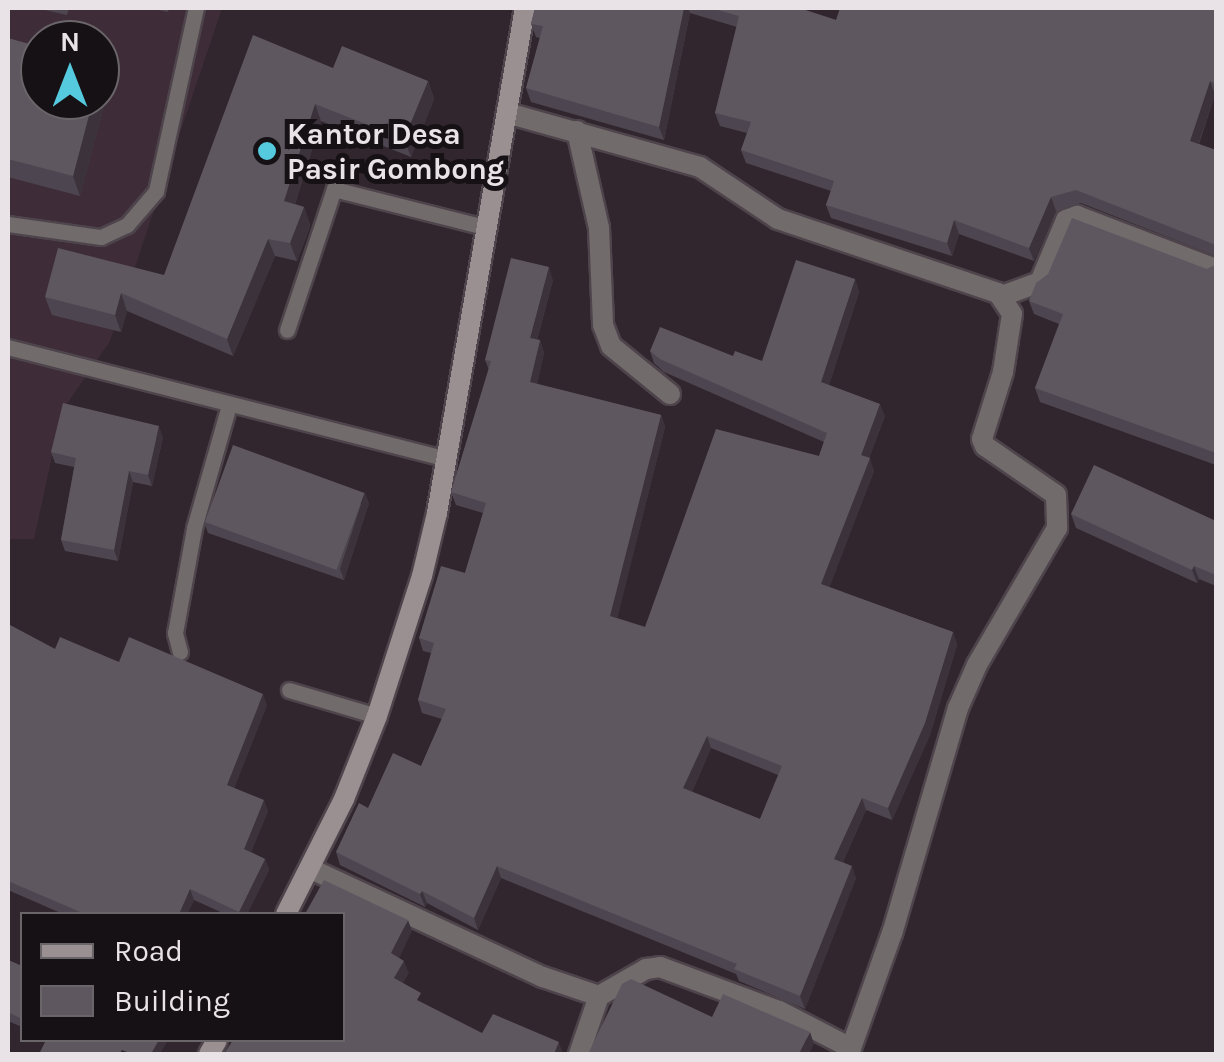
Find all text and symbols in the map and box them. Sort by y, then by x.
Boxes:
north arrow [20,20,120,120]
text: N [60,25,80,58]
place label: Kantor Desa Pasir Gombong [287,116,504,186]
marker: Kantor Desa Pasir Gombong [256,140,278,162]
legend [20,912,345,1042]
text: Road [114,933,183,969]
text: Building [114,983,230,1019]

